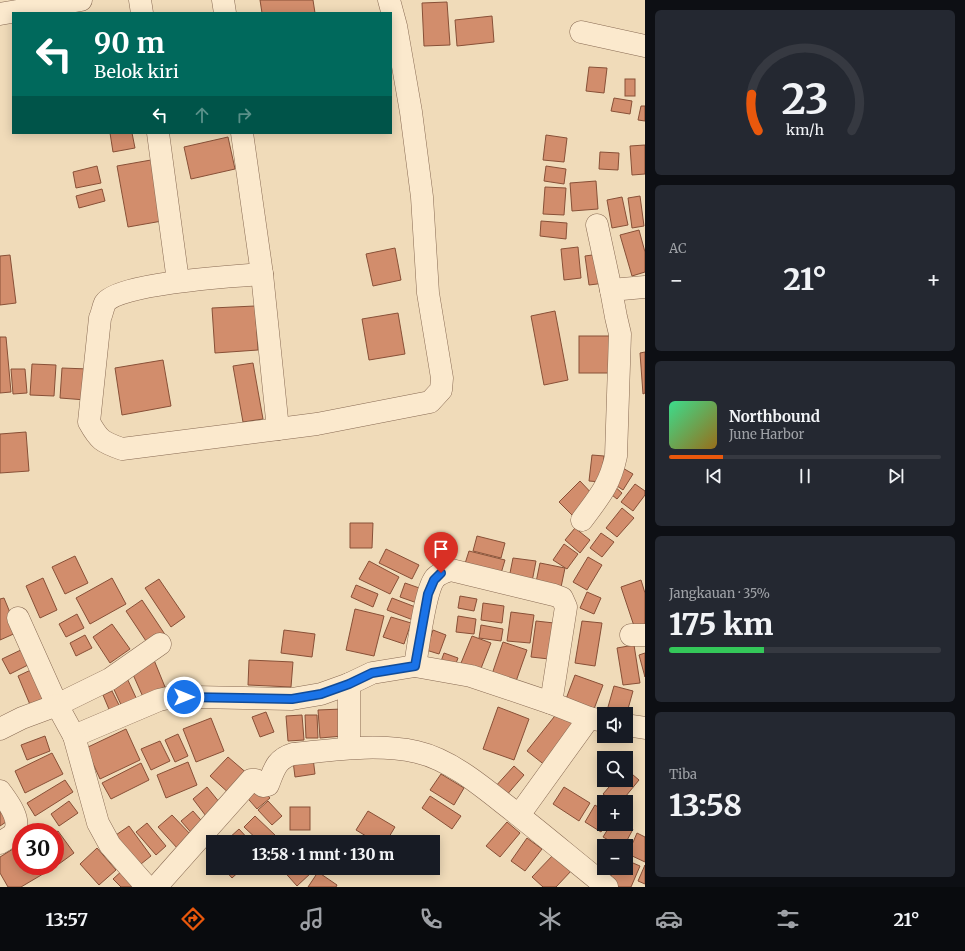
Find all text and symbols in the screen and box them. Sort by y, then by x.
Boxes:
text: 90 m [94,25,165,61]
icon: left [28,28,80,80]
text: Belok kiri [94,60,179,83]
text: 23 [781,73,829,125]
icon: left [149,104,171,126]
icon: ahead [191,104,213,126]
icon: right [233,104,255,126]
text: km/h [786,120,824,138]
text: AC [669,240,686,257]
text: 21° [783,260,827,298]
text: − [669,266,684,294]
text: + [926,266,941,294]
text: Northbound [729,407,820,426]
text: June Harbor [729,426,804,443]
icon: previous [703,465,725,487]
icon: pause [794,465,816,487]
icon: next [885,465,907,487]
pin [424,532,458,573]
icon: arrive [430,538,452,560]
text: Jangkauan · 35% [669,585,770,602]
text: 175 km [669,605,773,643]
position arrow [163,676,205,718]
map controls [597,707,633,875]
button: sound [597,707,633,743]
button: search [597,751,633,787]
text: Tiba [669,766,697,783]
text: 13:58 [669,786,742,824]
button: + [597,795,633,831]
speed limit sign: 30 [12,823,64,875]
button: − [597,839,633,875]
text: 13:58 · 1 mnt · 130 m [252,845,394,864]
icon: directions [179,905,207,933]
icon: music [298,905,326,933]
icon: phone [417,905,445,933]
icon: climate [536,905,564,933]
icon: car [655,905,683,933]
icon: filters [774,905,802,933]
text: 13:57 [46,908,88,931]
text: 21° [893,908,919,931]

